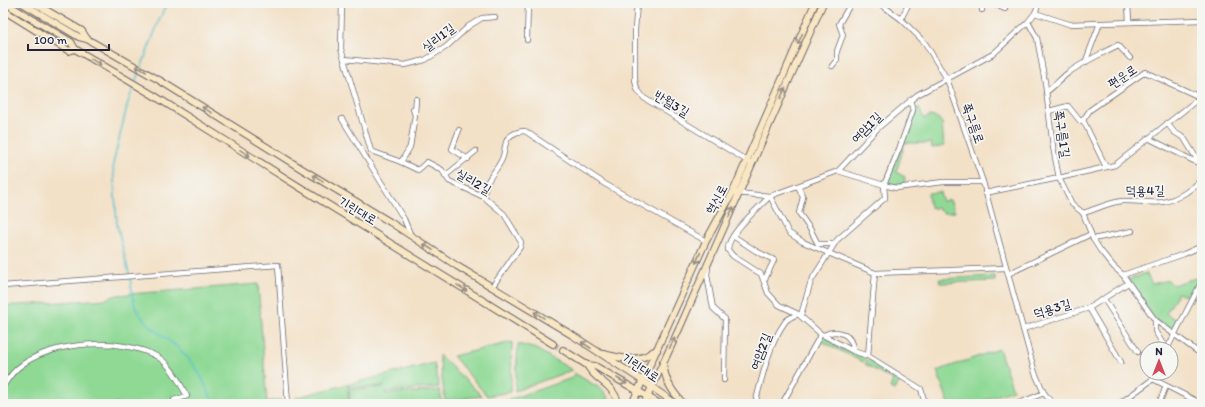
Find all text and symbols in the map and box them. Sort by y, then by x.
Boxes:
street label: 실리1길 [419,20,458,55]
scale bar [28,26,109,52]
one-way arrow [795,32,803,44]
text: 100 m [34,33,67,47]
one-way arrow [90,58,102,66]
street label: 편운로 [1105,61,1139,91]
one-way arrow [135,64,147,72]
street label: 반월3길 [651,87,692,120]
one-way arrow [780,87,788,99]
street label: 쪽구름로 [960,101,987,145]
one-way arrow [201,105,213,113]
street label: 여암1길 [848,109,885,146]
street label: 쪽구름1길 [1052,109,1073,159]
one-way arrow [239,149,250,157]
street label: 실리2길 [453,165,494,197]
one-way arrow [312,174,323,183]
street label: 혁신로 [702,182,730,217]
street label: 덕용4길 [1125,183,1165,198]
street label: 기린대로 [336,193,380,228]
one-way arrow [728,206,735,218]
one-way arrow [423,243,434,251]
one-way arrow [694,252,701,264]
one-way arrow [456,284,467,292]
street label: 덕용3길 [1032,296,1073,321]
one-way arrow [533,311,545,319]
street label: 여암2길 [747,331,774,372]
one-way arrow [669,337,676,349]
one-way arrow [580,340,592,348]
north arrow [1139,341,1179,381]
text: N [1155,345,1163,358]
street label: 기린대로 [619,350,662,385]
one-way arrow [615,378,627,386]

